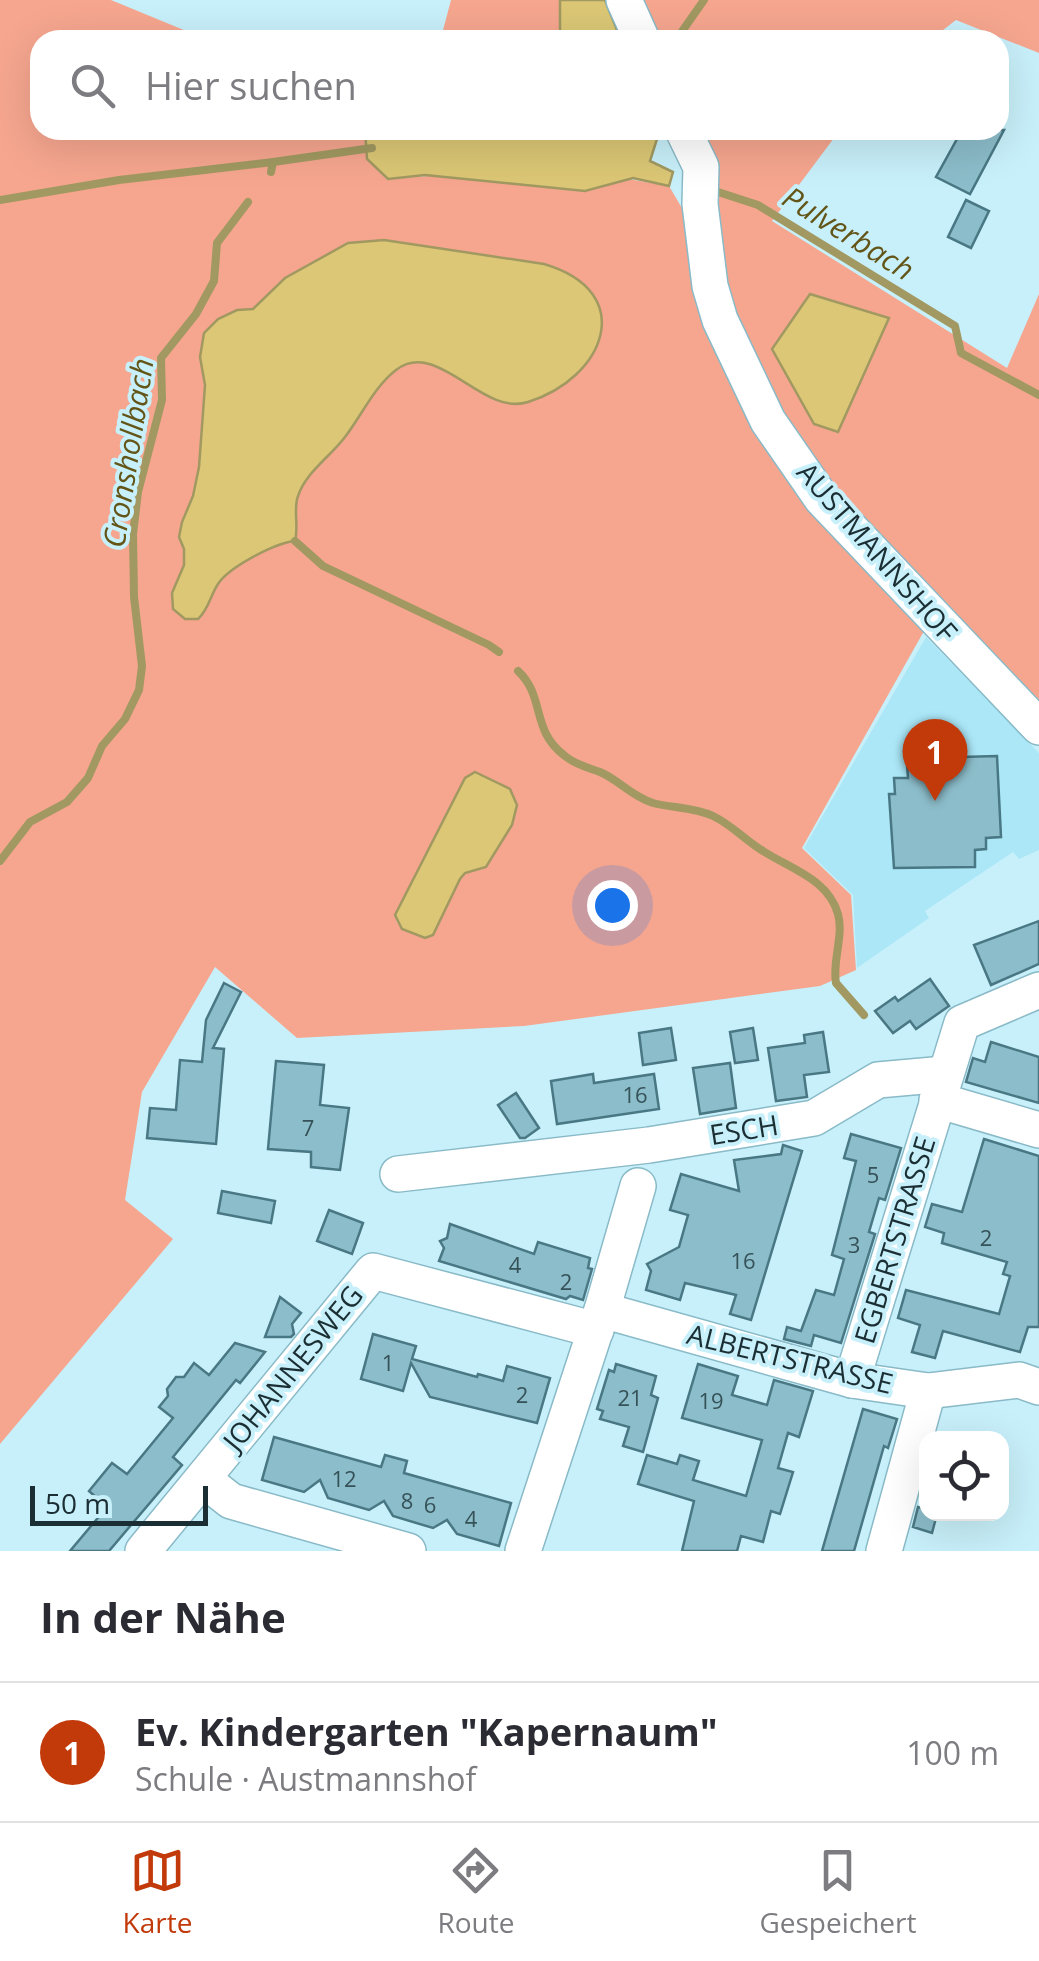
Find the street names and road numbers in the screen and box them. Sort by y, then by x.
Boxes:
street label: AUSTMANNSHOF [789,454,966,649]
street label: ESCH [707,1105,781,1153]
street label: EGBERTSTRASSE [845,1132,944,1348]
street label: JOHANNESWEG [212,1277,371,1460]
street label: ALBERTSTRASSE [683,1314,897,1402]

